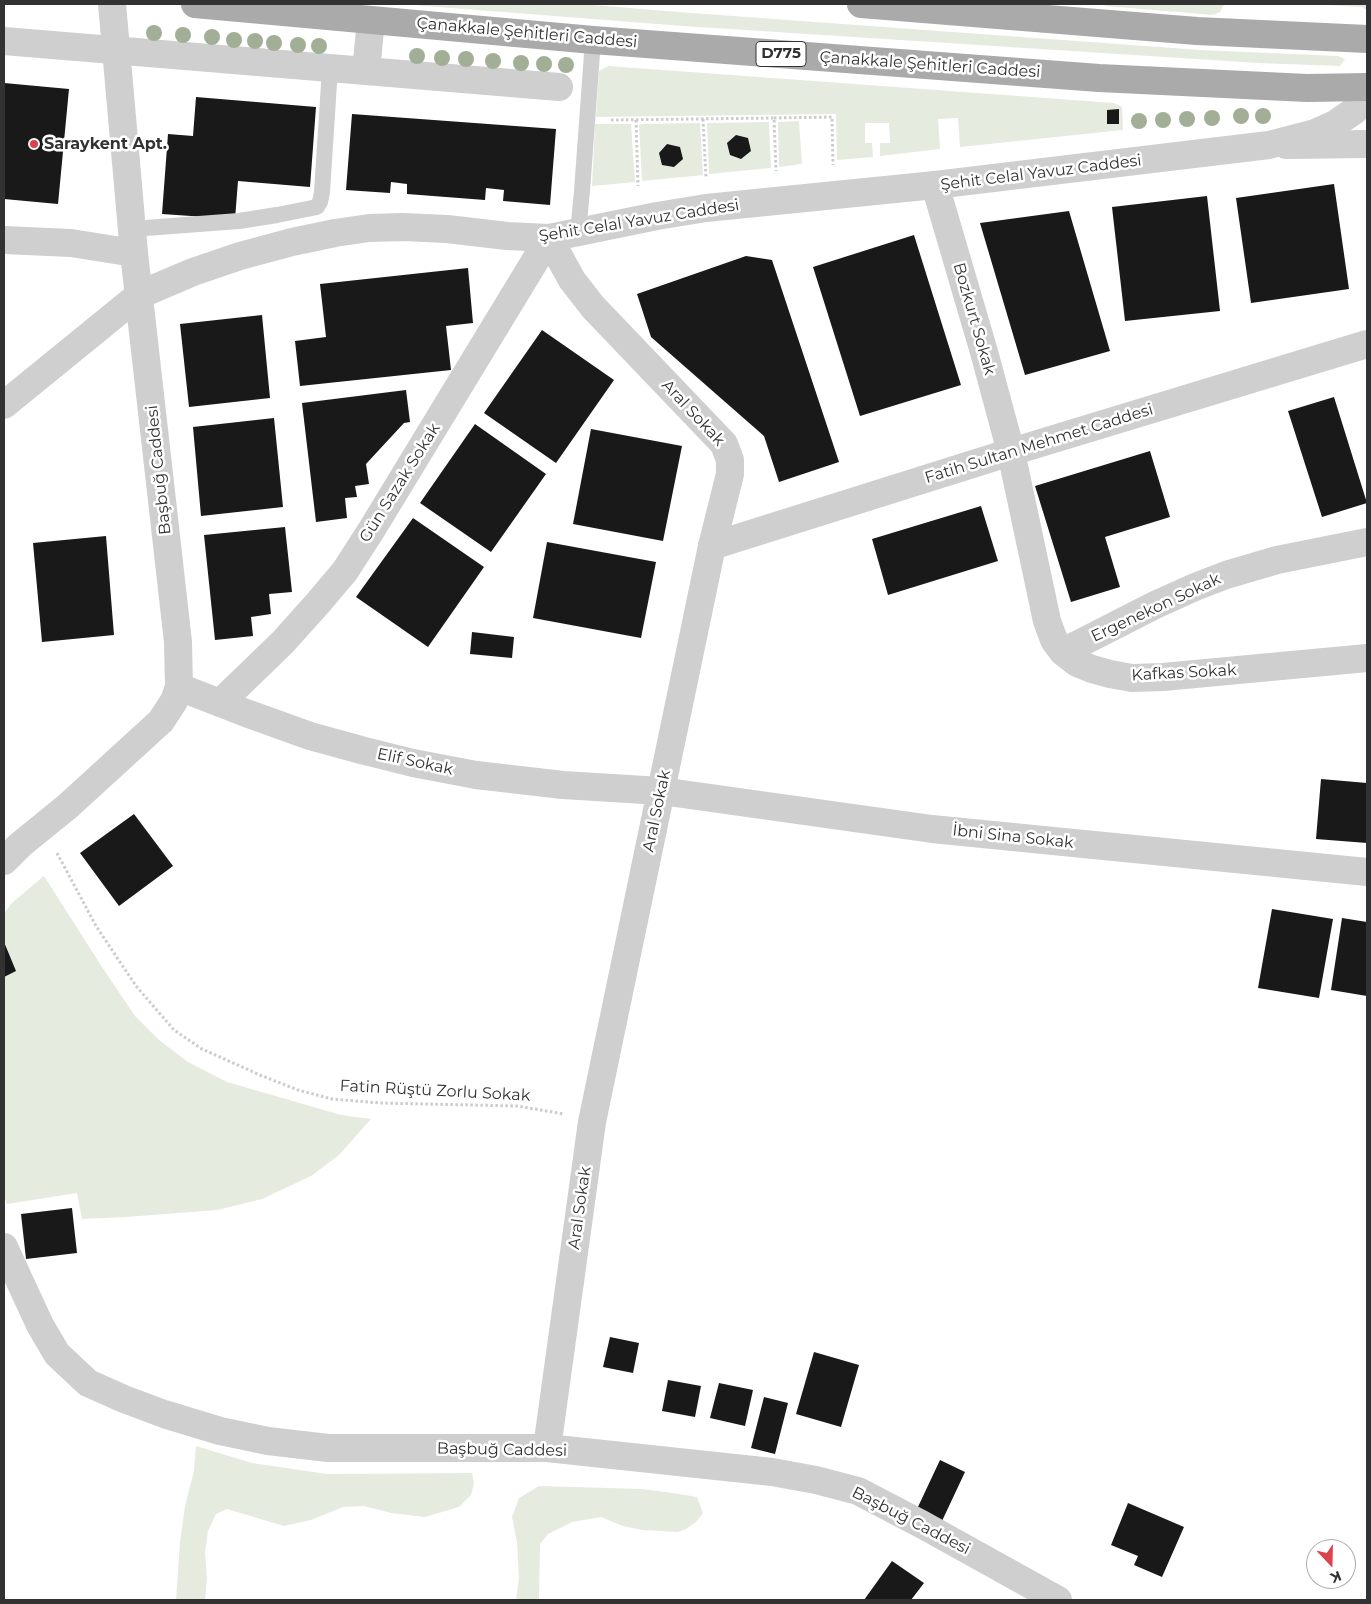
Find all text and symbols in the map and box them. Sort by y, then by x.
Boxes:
street label: Çanakkale Şehitleri Caddesi [416,14,638,52]
road number: D775 [756,42,806,66]
street label: Çanakkale Şehitleri Caddesi [819,48,1041,82]
place label: Saraykent Apt. [44,134,167,154]
marker: Saraykent Apt. [28,138,40,150]
street label: Şehit Celal Yavuz Caddesi [939,151,1143,195]
street label: Şehit Celal Yavuz Caddesi [538,196,740,246]
street label: Bozkurt Sokak [949,261,999,377]
street label: Aral Sokak [658,376,728,450]
street label: Fatih Sultan Mehmet Caddesi [923,400,1155,488]
street label: Başbuğ Caddesi [143,404,175,536]
street label: Gün Sazak Sokak [356,420,444,546]
street label: Ergenekon Sokak [1088,570,1224,646]
street label: Kafkas Sokak [1131,661,1237,685]
street label: Elif Sokak [375,745,455,779]
street label: Aral Sokak [639,768,675,854]
street label: İbni Sina Sokak [951,821,1075,853]
street label: Fatin Rüştü Zorlu Sokak [339,1076,531,1106]
street label: Aral Sokak [565,1165,595,1251]
street label: Başbuğ Caddesi [437,1439,567,1461]
street label: Başbuğ Caddesi [849,1483,973,1559]
north arrow [1306,1539,1356,1589]
text: K [1328,1567,1344,1587]

